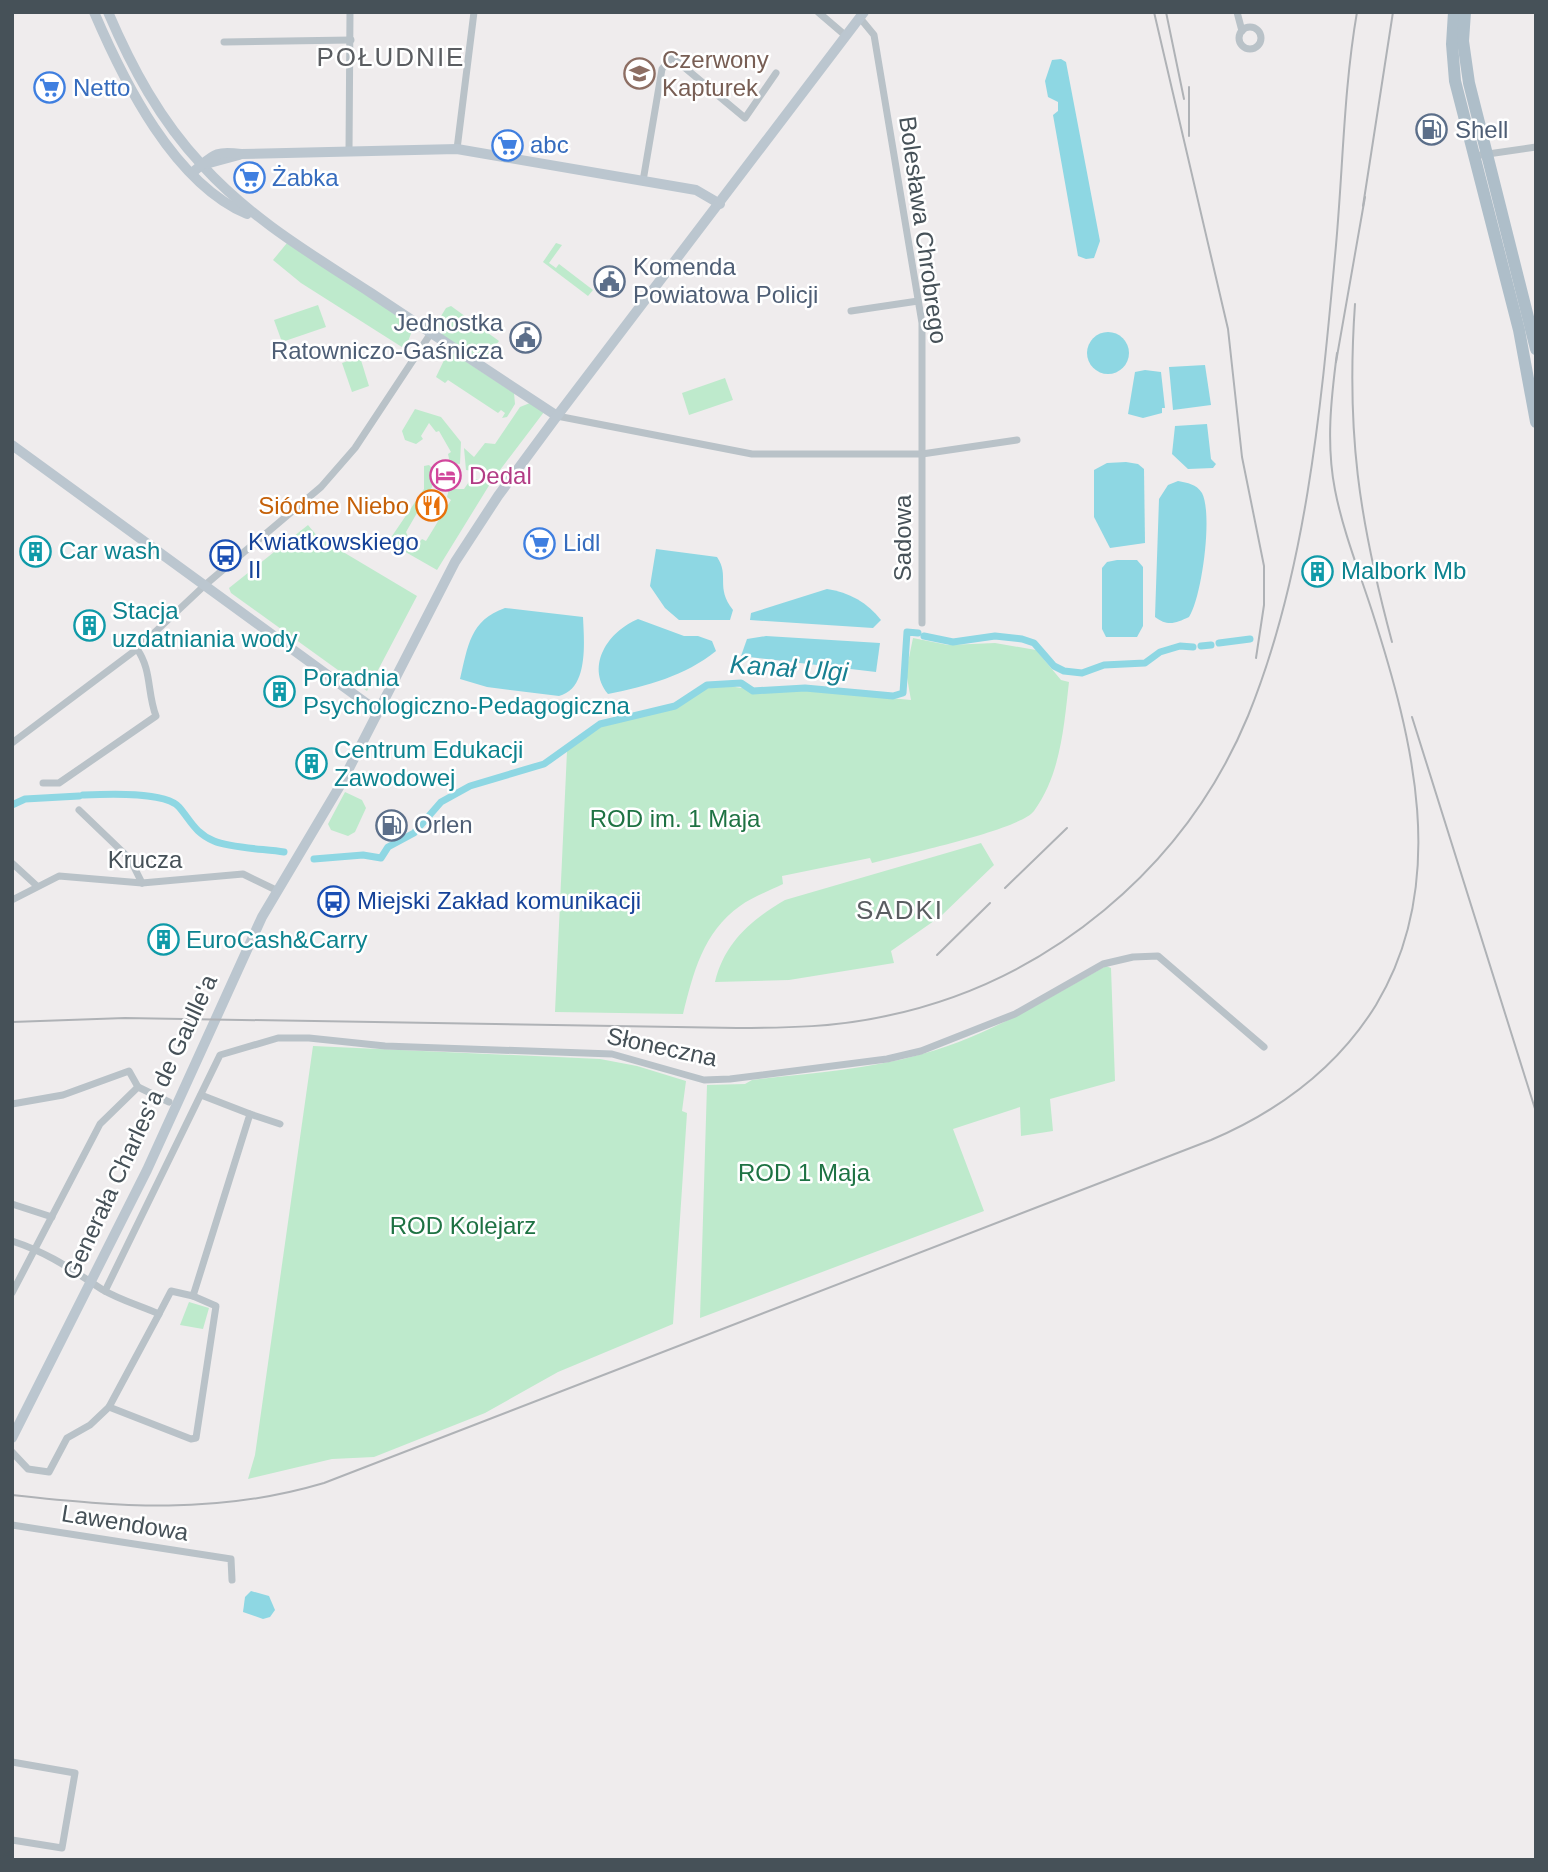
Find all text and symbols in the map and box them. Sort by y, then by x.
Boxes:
district label: POŁUDNIE [317,42,465,72]
place label: Czerwony Kapturek [662,46,769,101]
school or university icon: Czerwony Kapturek [622,57,656,91]
supermarket icon: Netto [33,71,67,105]
place label: Netto [73,74,130,101]
fuel station icon: Shell [1415,113,1449,147]
street label: Bolesława Chrobrego [894,114,953,345]
place label: Shell [1455,116,1508,143]
supermarket icon: abc [490,128,524,162]
place label: abc [530,131,569,158]
supermarket icon: Żabka [232,161,266,195]
place label: Żabka [272,164,339,191]
place label: Komenda Powiatowa Policji [633,253,818,308]
public building icon: Komenda Powiatowa Policji [593,264,627,298]
place label: Jednostka Ratowniczo-Gaśnicza [271,309,504,364]
public building icon: Jednostka Ratowniczo-Gaśnicza [509,320,543,354]
hotel icon: Dedal [429,459,463,493]
place label: Dedal [469,462,532,489]
restaurant icon: Siódme Niebo [415,489,449,523]
place label: Siódme Niebo [258,492,409,519]
street label: Sadowa [889,494,916,581]
supermarket icon: Lidl [523,526,557,560]
place label: Kwiatkowskiego II [248,528,419,583]
place label: Lidl [563,529,600,556]
building icon: Car wash [19,534,53,568]
place label: Car wash [59,537,160,564]
bus stop icon: Kwiatkowskiego II [208,539,242,573]
building icon: Malbork Mb [1301,554,1335,588]
place label: Malbork Mb [1341,557,1466,584]
place label: Stacja uzdatniania wody [112,597,297,652]
building icon: Stacja uzdatniania wody [72,608,106,642]
water label: Kanał Ulgi [729,649,850,687]
place label: Poradnia Psychologiczno-Pedagogiczna [303,664,631,719]
building icon: Poradnia Psychologiczno-Pedagogiczna [263,675,297,709]
place label: Centrum Edukacji Zawodowej [334,736,523,791]
building icon: Centrum Edukacji Zawodowej [294,747,328,781]
park label: ROD im. 1 Maja [590,805,761,832]
fuel station icon: Orlen [374,808,408,842]
place label: Orlen [414,811,473,838]
street label: Krucza [108,846,183,873]
bus stop icon: Miejski Zakład komunikacji [317,884,351,918]
place label: Miejski Zakład komunikacji [357,887,641,914]
district label: SADKI [856,895,944,925]
building icon: EuroCash&Carry [146,923,180,957]
place label: EuroCash&Carry [186,926,367,953]
street label: Generała Charles'a de Gaulle'a [57,969,222,1284]
street label: Słoneczna [604,1022,720,1072]
park label: ROD 1 Maja [738,1159,871,1186]
park label: ROD Kolejarz [390,1212,536,1239]
street label: Lawendowa [60,1499,191,1546]

